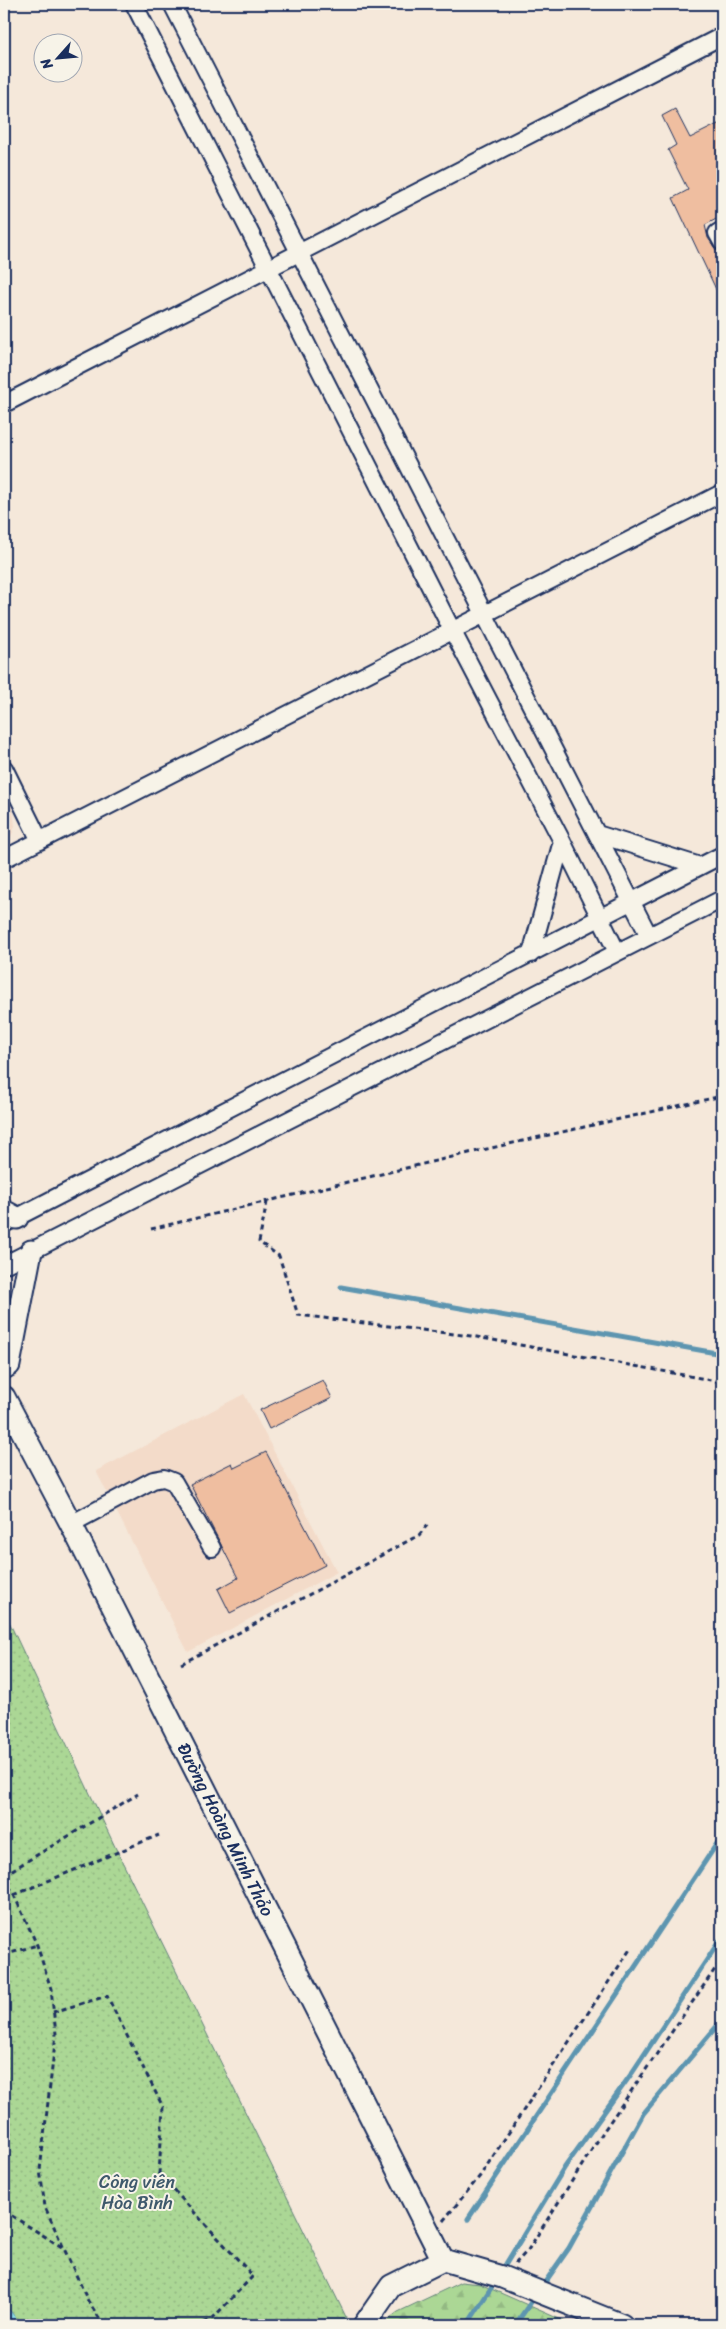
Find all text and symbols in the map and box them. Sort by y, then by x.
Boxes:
north arrow [32,32,82,82]
text: N [33,53,61,75]
street label: Đường Hoàng Minh Thảo [168,1737,283,1922]
park label: Công viên Hòa Bình [99,2166,175,2219]

